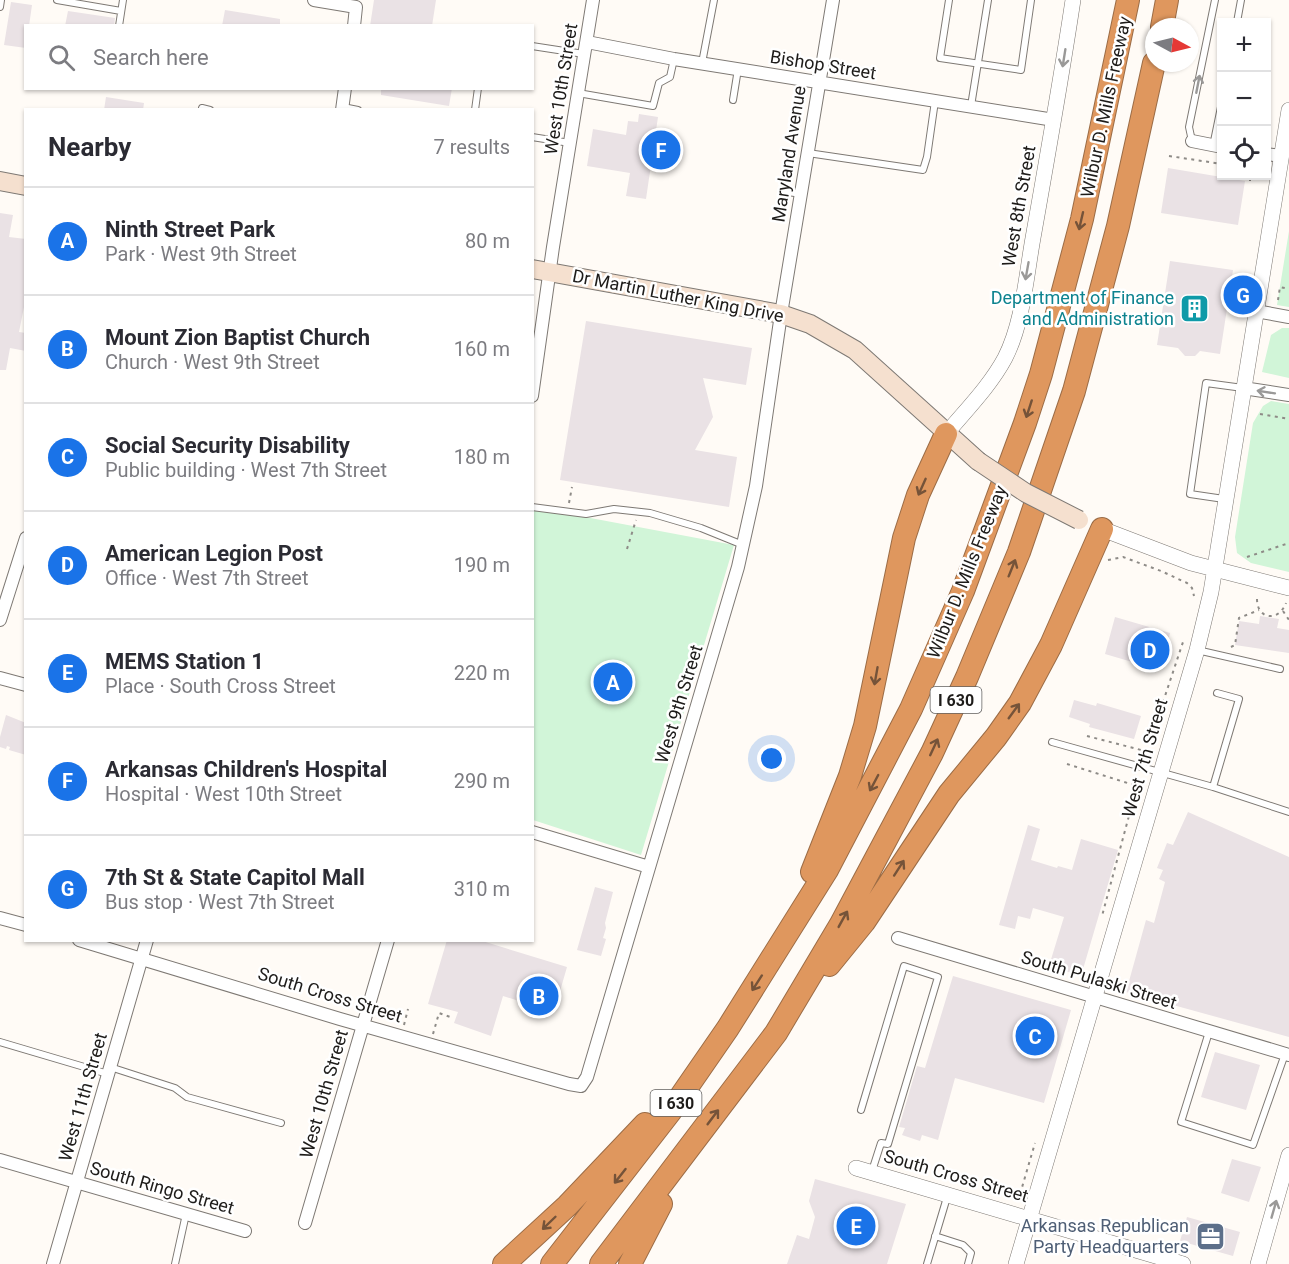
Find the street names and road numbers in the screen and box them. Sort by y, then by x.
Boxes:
street label: Wilbur D. Mills Freeway [1076,14,1135,199]
street label: West 10th Street [540,22,581,156]
street label: Bishop Street [769,46,878,83]
street label: Maryland Avenue [767,84,810,224]
street label: West 8th Street [998,144,1040,268]
street label: Dr Martin Luther King Drive [571,265,786,326]
street label: Wilbur D. Mills Freeway [922,482,1011,661]
street label: West 9th Street [651,642,707,766]
road number: I 630 [930,687,982,713]
street label: West 7th Street [1118,696,1172,820]
street label: South Pulaski Street [1019,946,1179,1013]
street label: South Cross Street [256,963,405,1026]
street label: West 10th Street [295,1027,352,1161]
street label: West 11th Street [54,1030,111,1164]
road number: I 630 [650,1090,702,1116]
street label: South Cross Street [881,1145,1031,1206]
street label: South Ringo Street [88,1157,237,1218]

